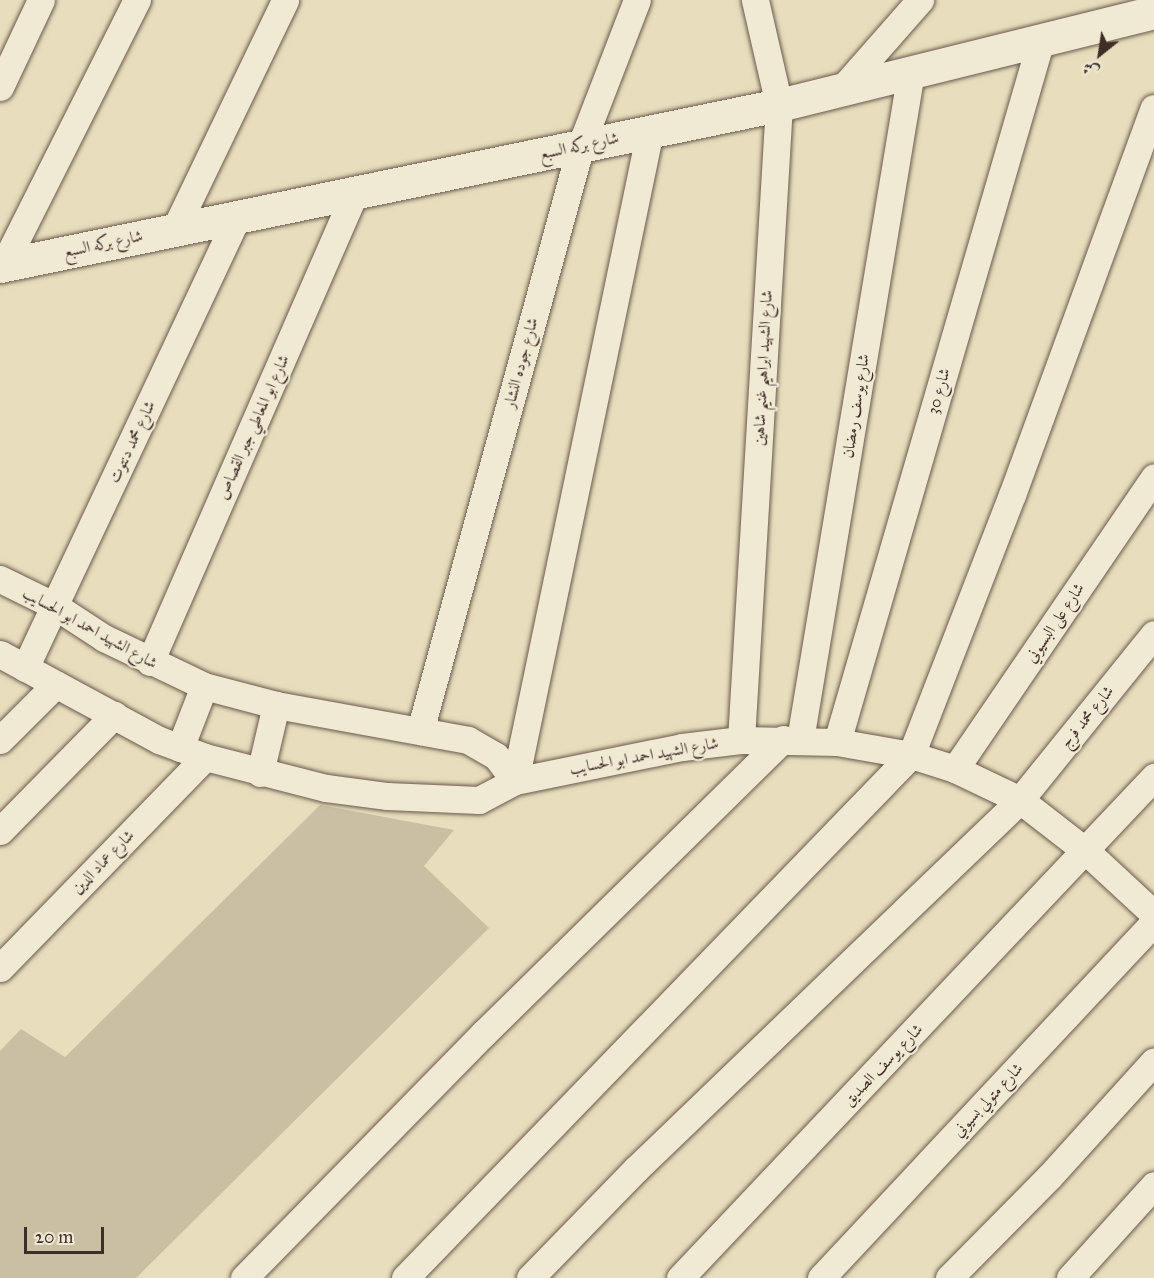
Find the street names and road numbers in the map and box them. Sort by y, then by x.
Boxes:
street label: شارع بركه السبع [537,128,621,164]
street label: شارع بركه السبع [61,226,145,262]
street label: شارع الشهيد ابراهيم غنيم شاهين [749,290,777,446]
street label: شارع جوده النشار [500,316,542,410]
street label: شارع ابو المعاطي جبر القصاص [212,352,294,502]
street label: شارع يوسف رمضان [838,352,874,460]
street label: شارع 30 [923,366,955,416]
street label: شارع محمد دنتوت [105,398,159,486]
street label: شارع على البسيوني [1021,580,1089,666]
street label: شارع الشهيد احمد ابو الحسايب [19,583,161,673]
street label: شارع محمد فرج [1056,682,1118,752]
street label: شارع الشهيد احمد ابو الحسايب [568,733,720,779]
street label: شارع عماد الدين [68,826,138,898]
street label: شارع يوسف الصديق [839,1020,927,1110]
street label: شارع متولي بسيوني [949,1059,1027,1141]

